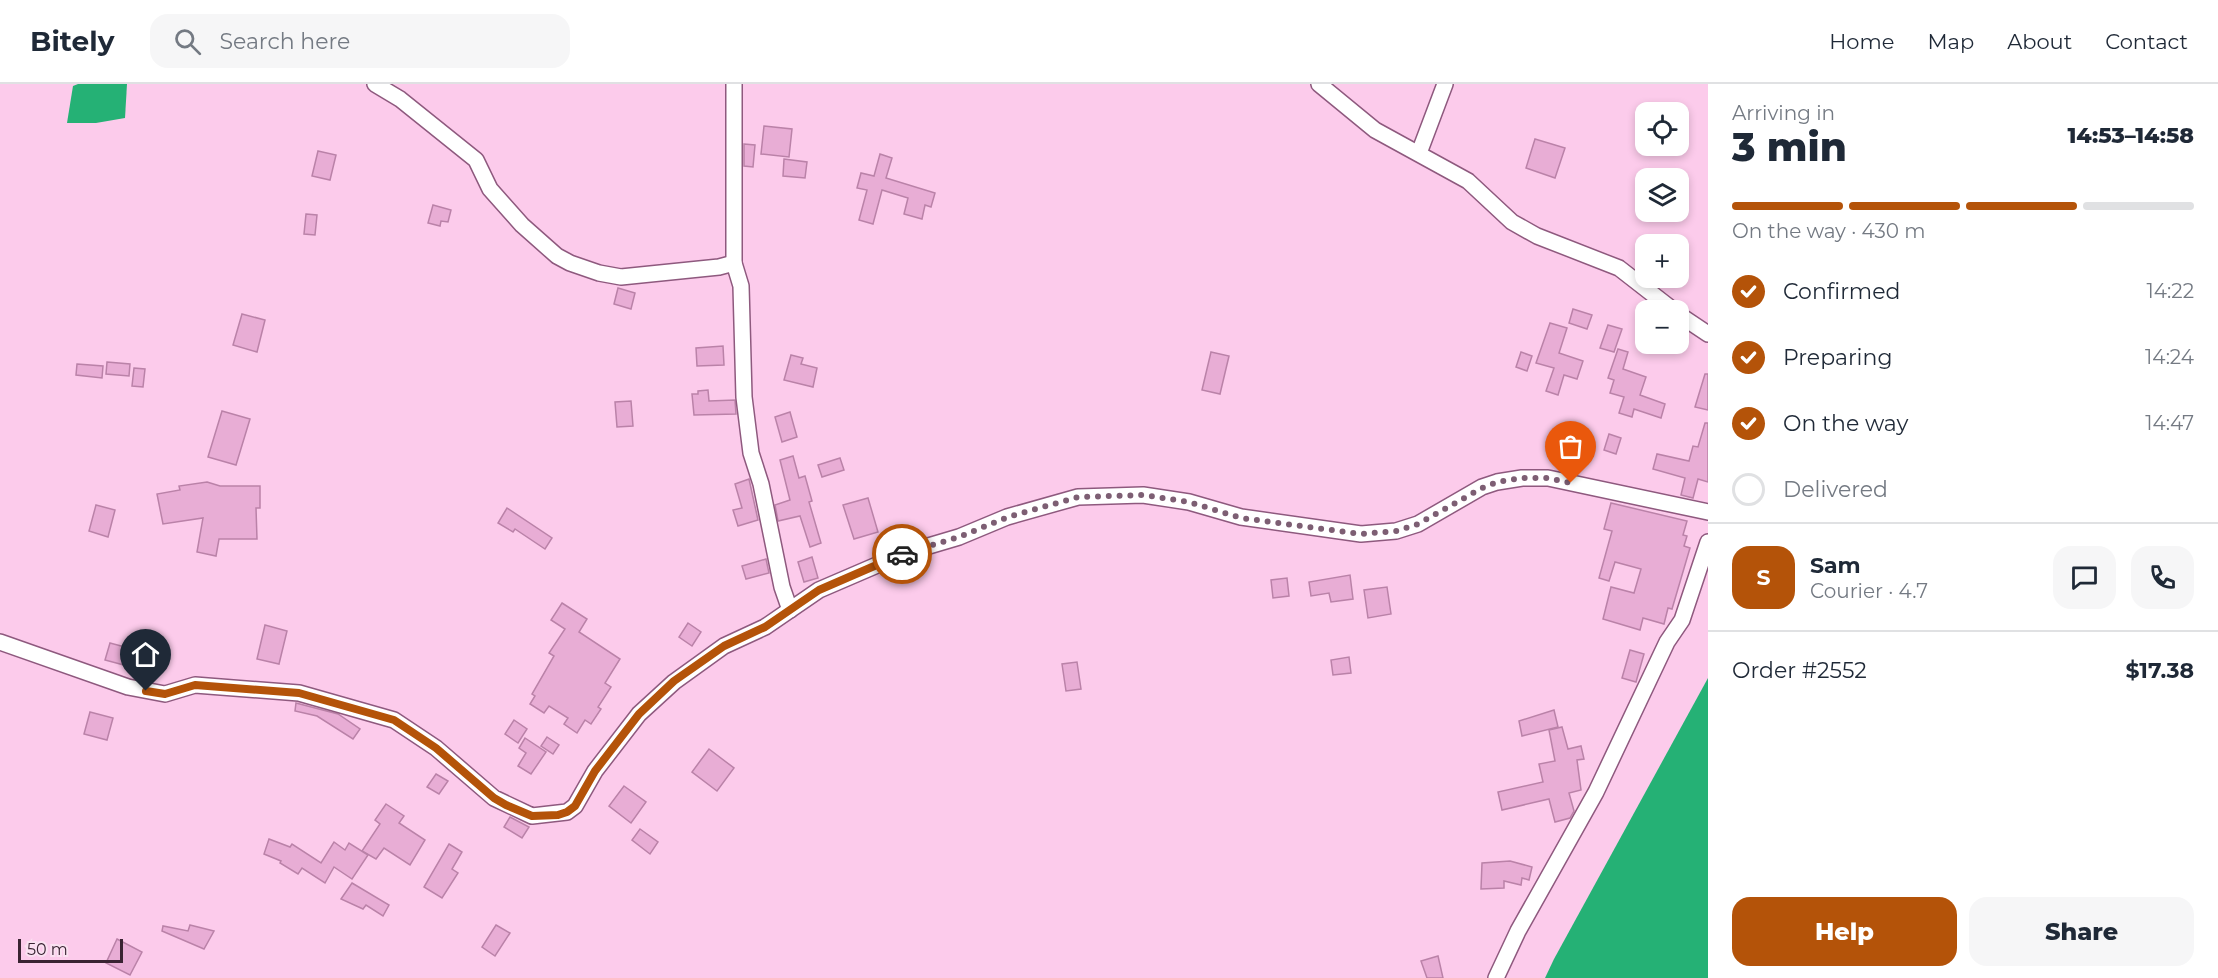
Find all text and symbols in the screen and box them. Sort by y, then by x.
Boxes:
search box [150,14,570,68]
text: Bitely [30,24,114,58]
icon: search [171,25,204,58]
text: Search here [219,28,350,55]
text: Home [1829,29,1894,54]
text: Map [1927,29,1974,54]
text: About [2007,29,2072,54]
text: Contact [2105,29,2188,54]
text: Arriving in [1732,101,1835,125]
map controls [1635,102,1689,354]
button: locate [1635,102,1689,156]
text: 14:53–14:58 [2067,122,2194,149]
text: 3 min [1732,123,1847,171]
button: layers [1635,168,1689,222]
text: On the way · 430 m [1732,219,1925,243]
button: + [1635,234,1689,288]
icon: check [1732,275,1765,308]
text: Confirmed [1783,278,1900,305]
text: 14:22 [2146,279,2194,303]
button: − [1635,300,1689,354]
icon: check [1732,341,1765,374]
text: Preparing [1783,344,1892,371]
text: 14:24 [2145,345,2194,369]
icon: check [1732,407,1765,440]
text: On the way [1783,410,1908,437]
text: 14:47 [2145,411,2194,435]
pin [1545,421,1596,483]
icon: bag [1554,430,1587,463]
text: Delivered [1783,476,1888,503]
courier [872,524,932,584]
icon: car [886,538,919,571]
button: chat [2053,546,2116,609]
button: phone [2131,546,2194,609]
text: Sam [1810,552,1861,579]
text: S [1756,564,1771,591]
text: Courier · 4.7 [1810,579,1928,603]
pin [120,629,171,691]
icon: home [129,638,162,671]
text: Order #2552 [1732,657,1867,684]
text: $17.38 [2125,657,2194,684]
button: Help [1732,897,1957,966]
button: Share [1969,897,2194,966]
scale bar [18,936,123,964]
text: 50 m [27,940,68,959]

